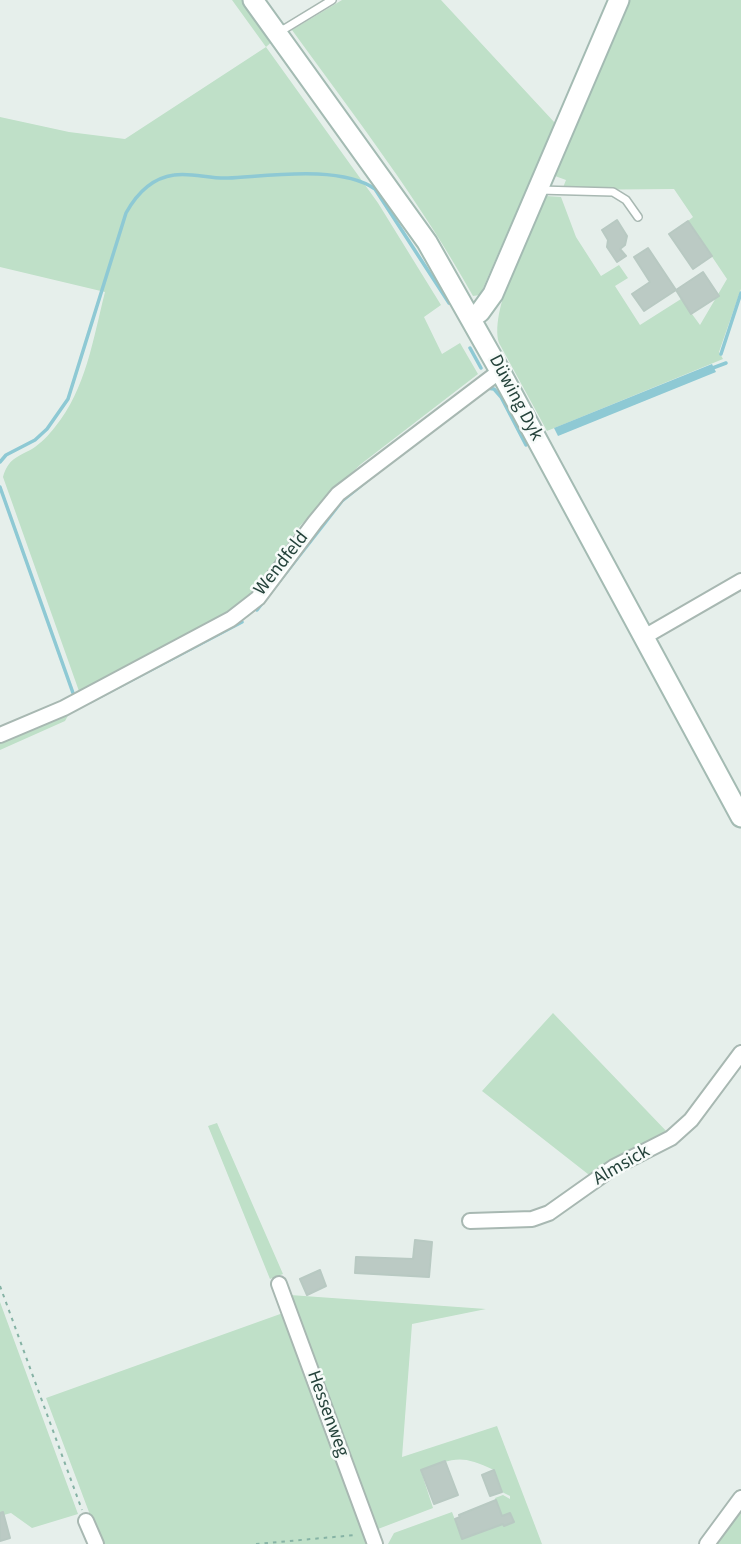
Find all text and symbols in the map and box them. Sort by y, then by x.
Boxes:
street label: Düwing Dyk [483,351,547,445]
street label: Wendfeld [250,527,314,601]
street label: Almsick [590,1141,654,1191]
street label: Hessenweg [301,1368,353,1460]

